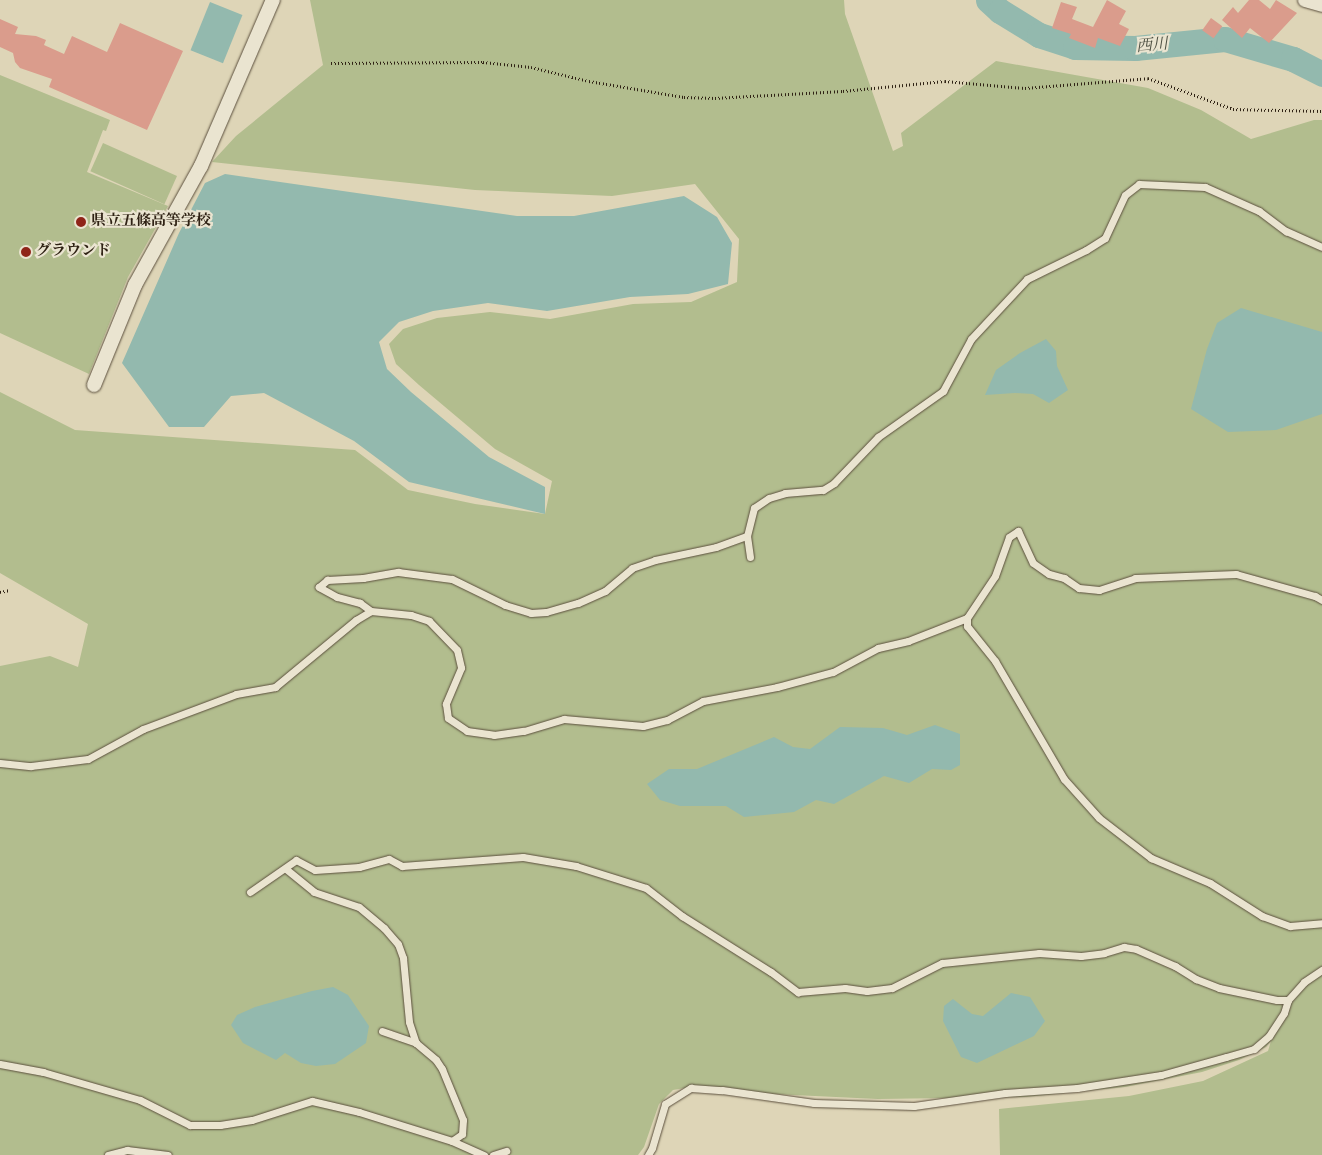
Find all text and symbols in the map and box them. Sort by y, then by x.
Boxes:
water label: 西川 [1135,35,1169,57]
place label: 県立五條高等学校 [91,213,211,231]
marker: 県立五條高等学校 [75,216,87,228]
place label: グラウンド [36,243,111,261]
marker: グラウンド [20,246,32,258]

